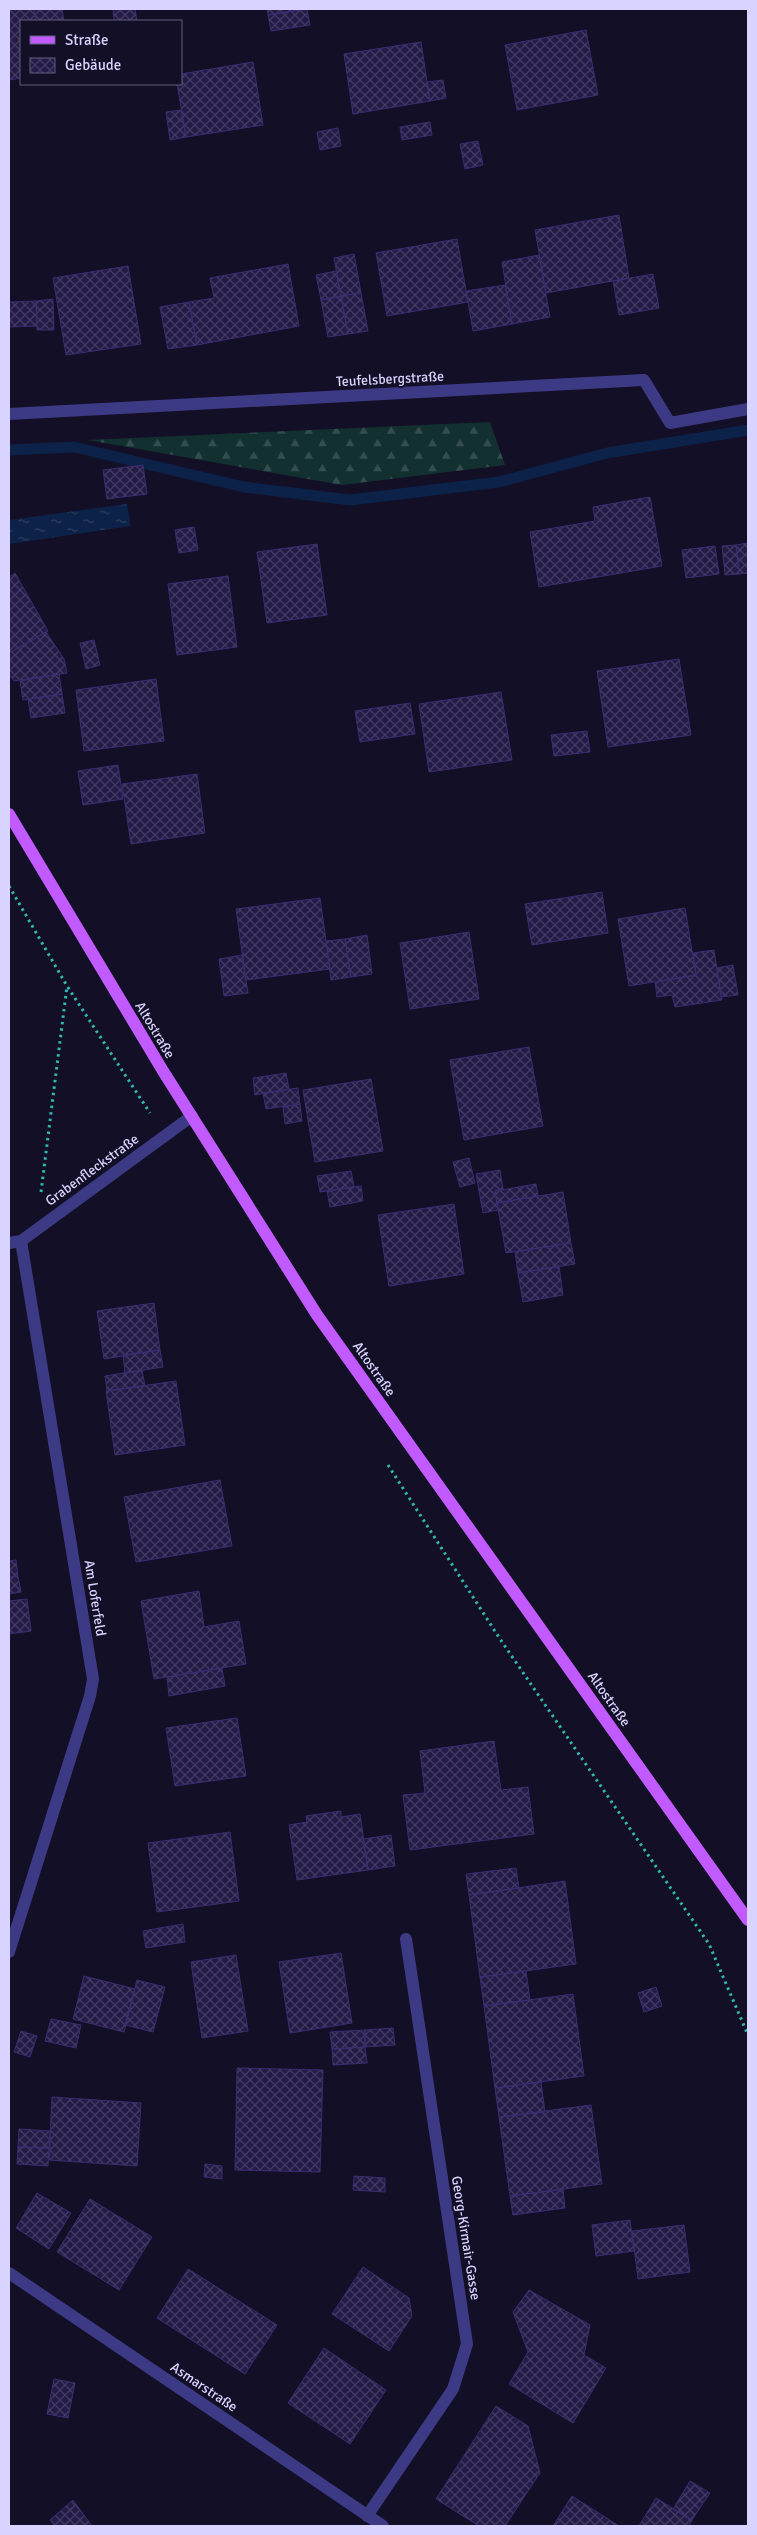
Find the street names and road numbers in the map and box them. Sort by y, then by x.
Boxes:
street label: Teufelsbergstraße [336,368,444,390]
street label: Altostraße [131,998,179,1062]
street label: Grabenfleckstraße [42,1130,142,1210]
street label: Altostraße [349,1338,399,1400]
street label: Am Loferfeld [81,1559,109,1637]
street label: Altostraße [584,1668,634,1730]
street label: Georg-Kirmair-Gasse [448,2175,484,2301]
street label: Asmarstraße [167,2358,241,2416]

